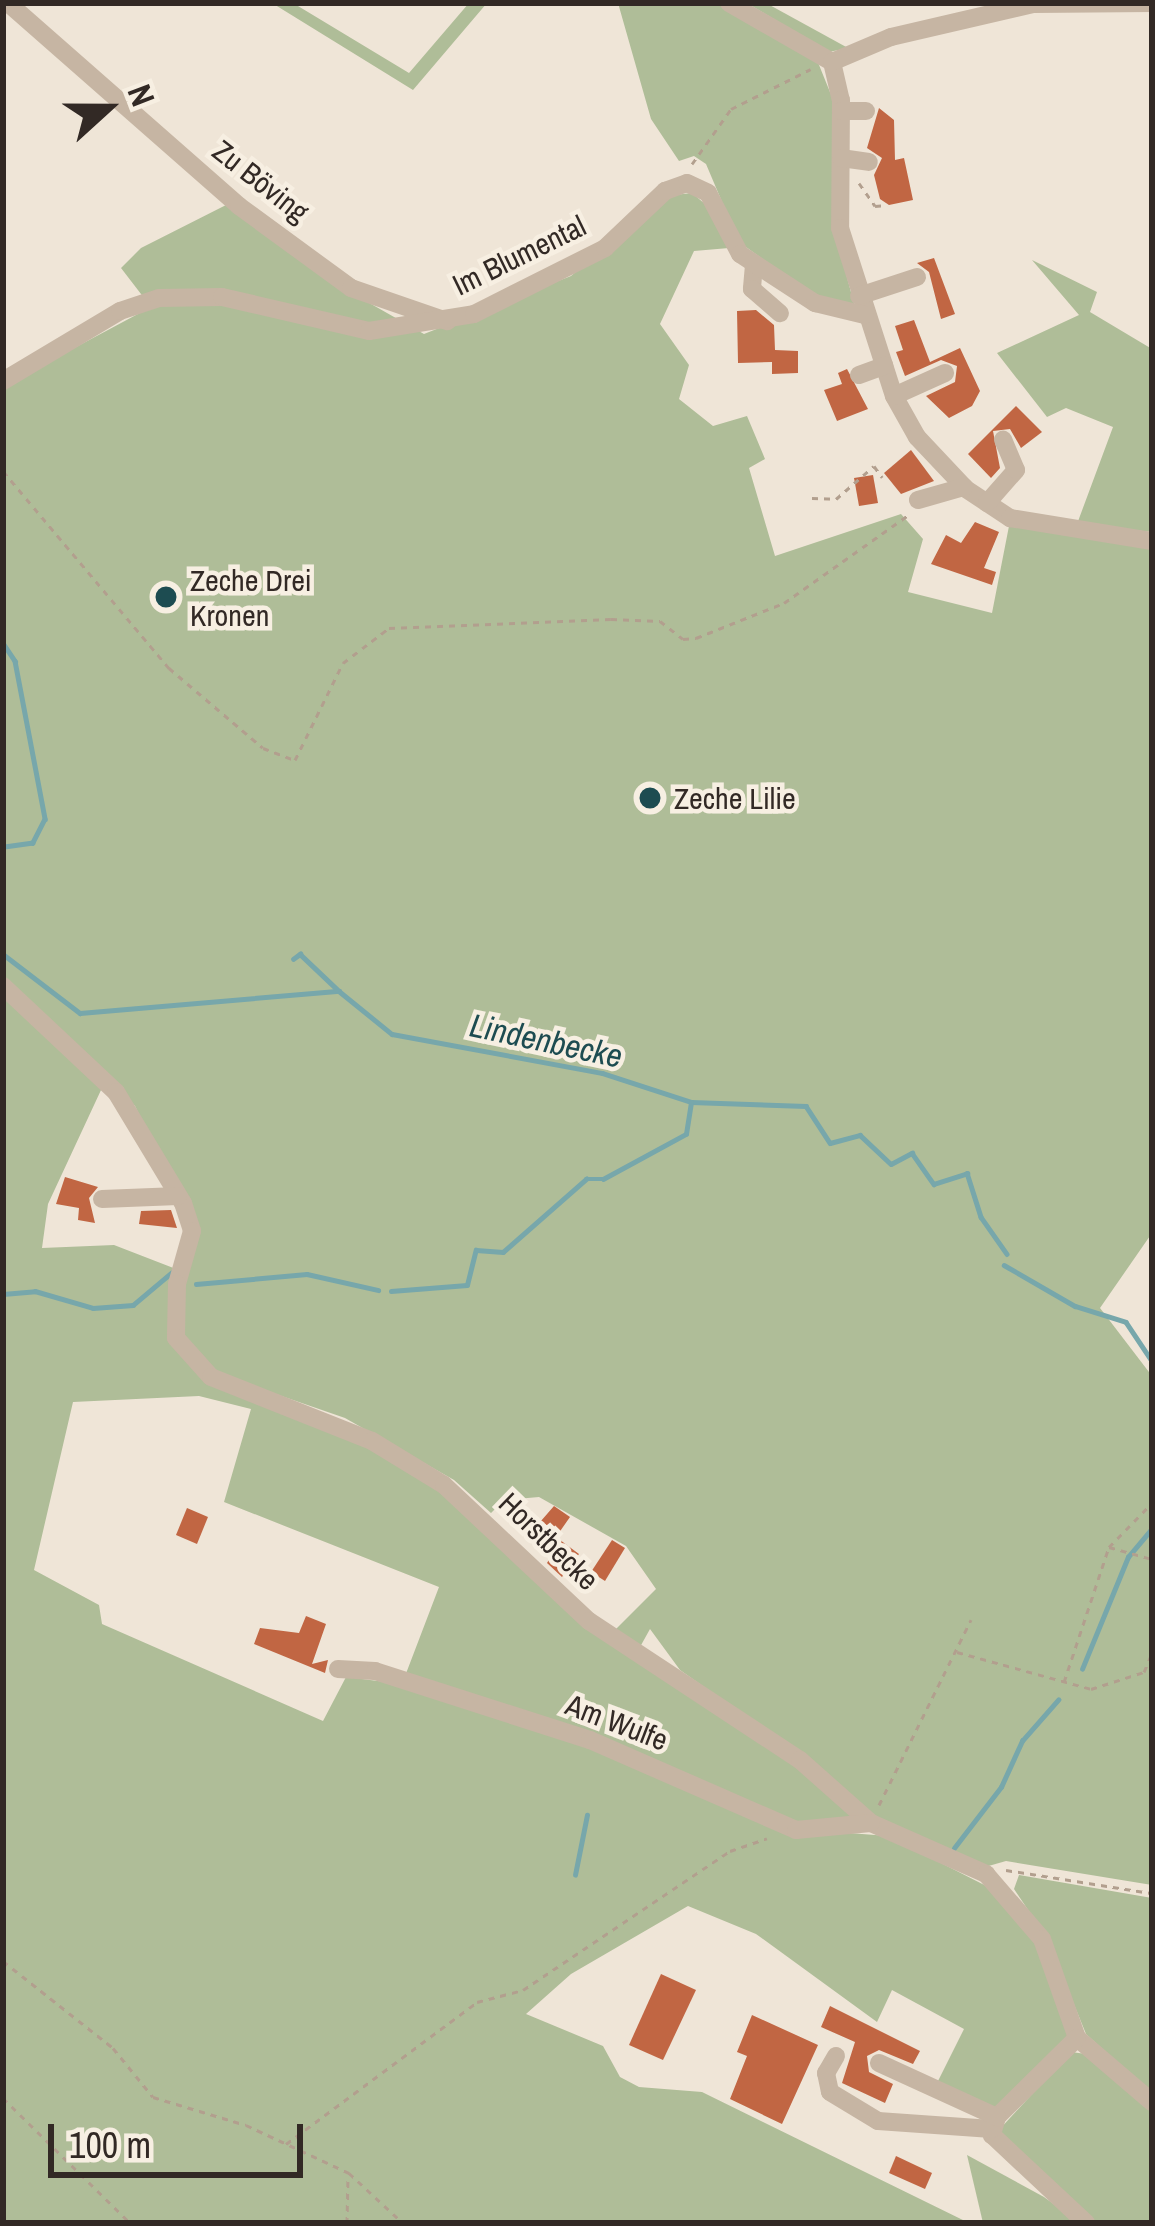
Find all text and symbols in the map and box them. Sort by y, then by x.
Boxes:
north arrow [48,48,168,168]
text: N [118,78,166,112]
street label: Zu Böving [206,132,316,230]
street label: Im Blumental [447,207,591,303]
place label: Zeche Drei Kronen [190,562,312,632]
marker: Zeche Drei Kronen [153,584,179,610]
place label: Zeche Lilie [674,780,796,816]
marker: Zeche Lilie [637,785,663,811]
water label: Lindenbecke [466,1006,626,1076]
street label: Horstbecke [492,1485,606,1597]
street label: Am Wulfe [561,1686,673,1758]
scale bar [54,2100,309,2174]
text: 100 m [69,2121,151,2169]

